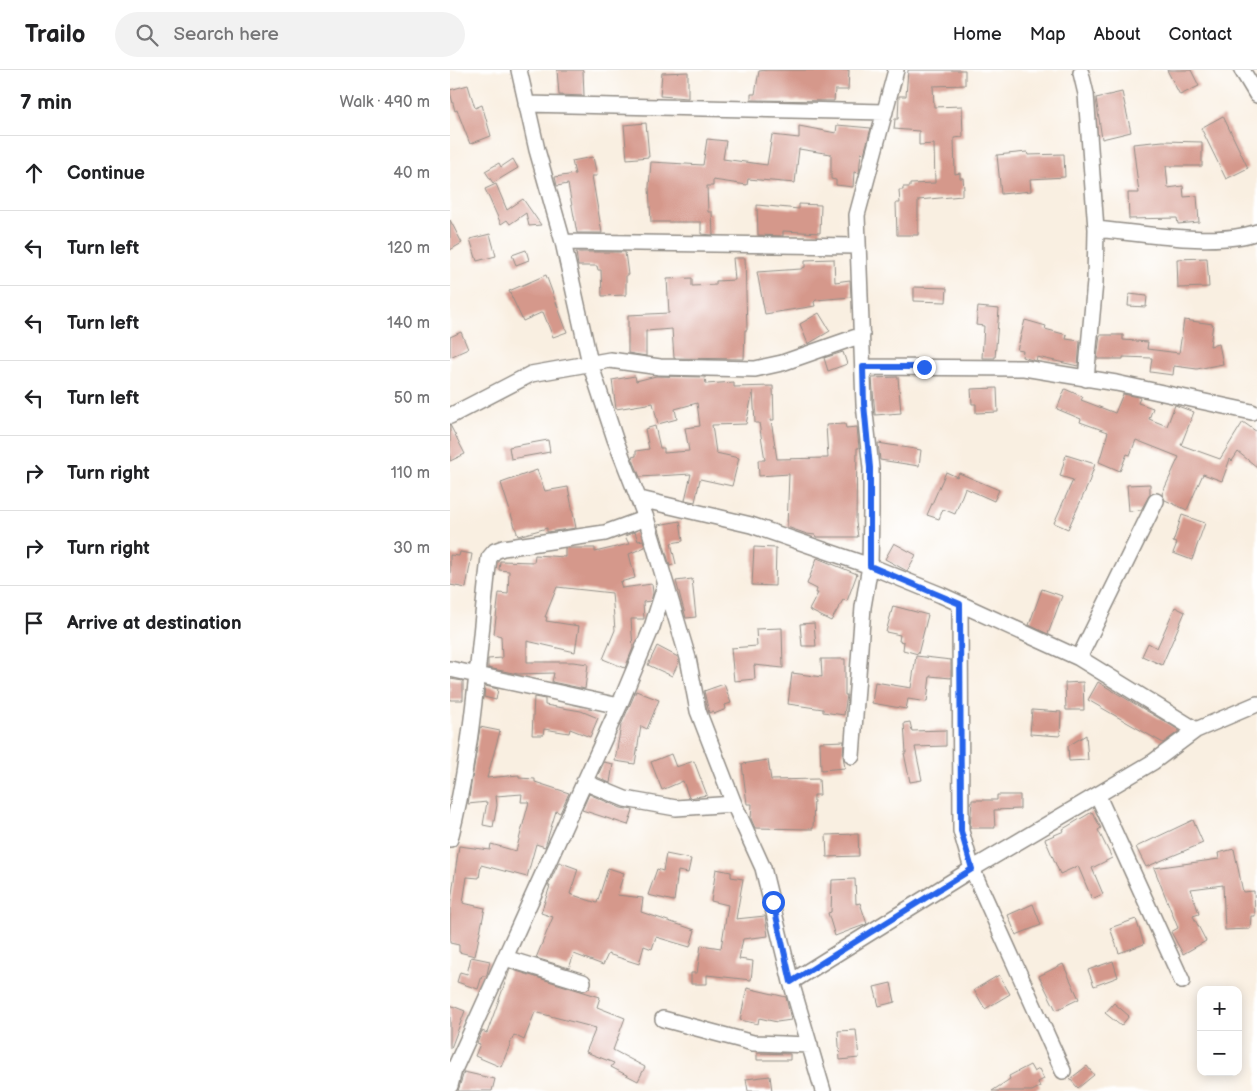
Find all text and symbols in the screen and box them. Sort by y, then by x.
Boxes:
search box [115,12,465,57]
text: Trailo [25,20,85,49]
icon: search [133,21,161,49]
text: Search here [173,23,279,46]
text: Home [953,24,1002,45]
text: Map [1030,24,1066,45]
text: About [1094,24,1141,45]
text: Contact [1169,24,1232,45]
text: 7 min [20,90,72,115]
text: Walk · 490 m [339,93,430,112]
icon: ahead [20,159,48,187]
text: Continue [67,162,145,185]
text: 40 m [393,164,430,183]
icon: left [20,234,48,262]
text: Turn left [67,237,139,260]
text: 120 m [387,239,430,258]
icon: left [20,309,48,337]
text: Turn left [67,312,139,335]
text: 140 m [387,314,430,333]
route end [913,356,936,379]
icon: left [20,384,48,412]
text: Turn left [67,387,139,410]
text: 50 m [394,389,430,408]
icon: right [20,459,48,487]
text: Turn right [67,462,150,485]
text: 110 m [391,464,430,483]
icon: right [20,534,48,562]
text: Turn right [67,537,150,560]
text: 30 m [393,539,430,558]
icon: arrive [20,609,48,637]
text: Arrive at destination [67,612,242,635]
route start [762,891,785,914]
map controls [1197,986,1242,1076]
button: + [1197,986,1242,1031]
button: − [1197,1031,1242,1076]

